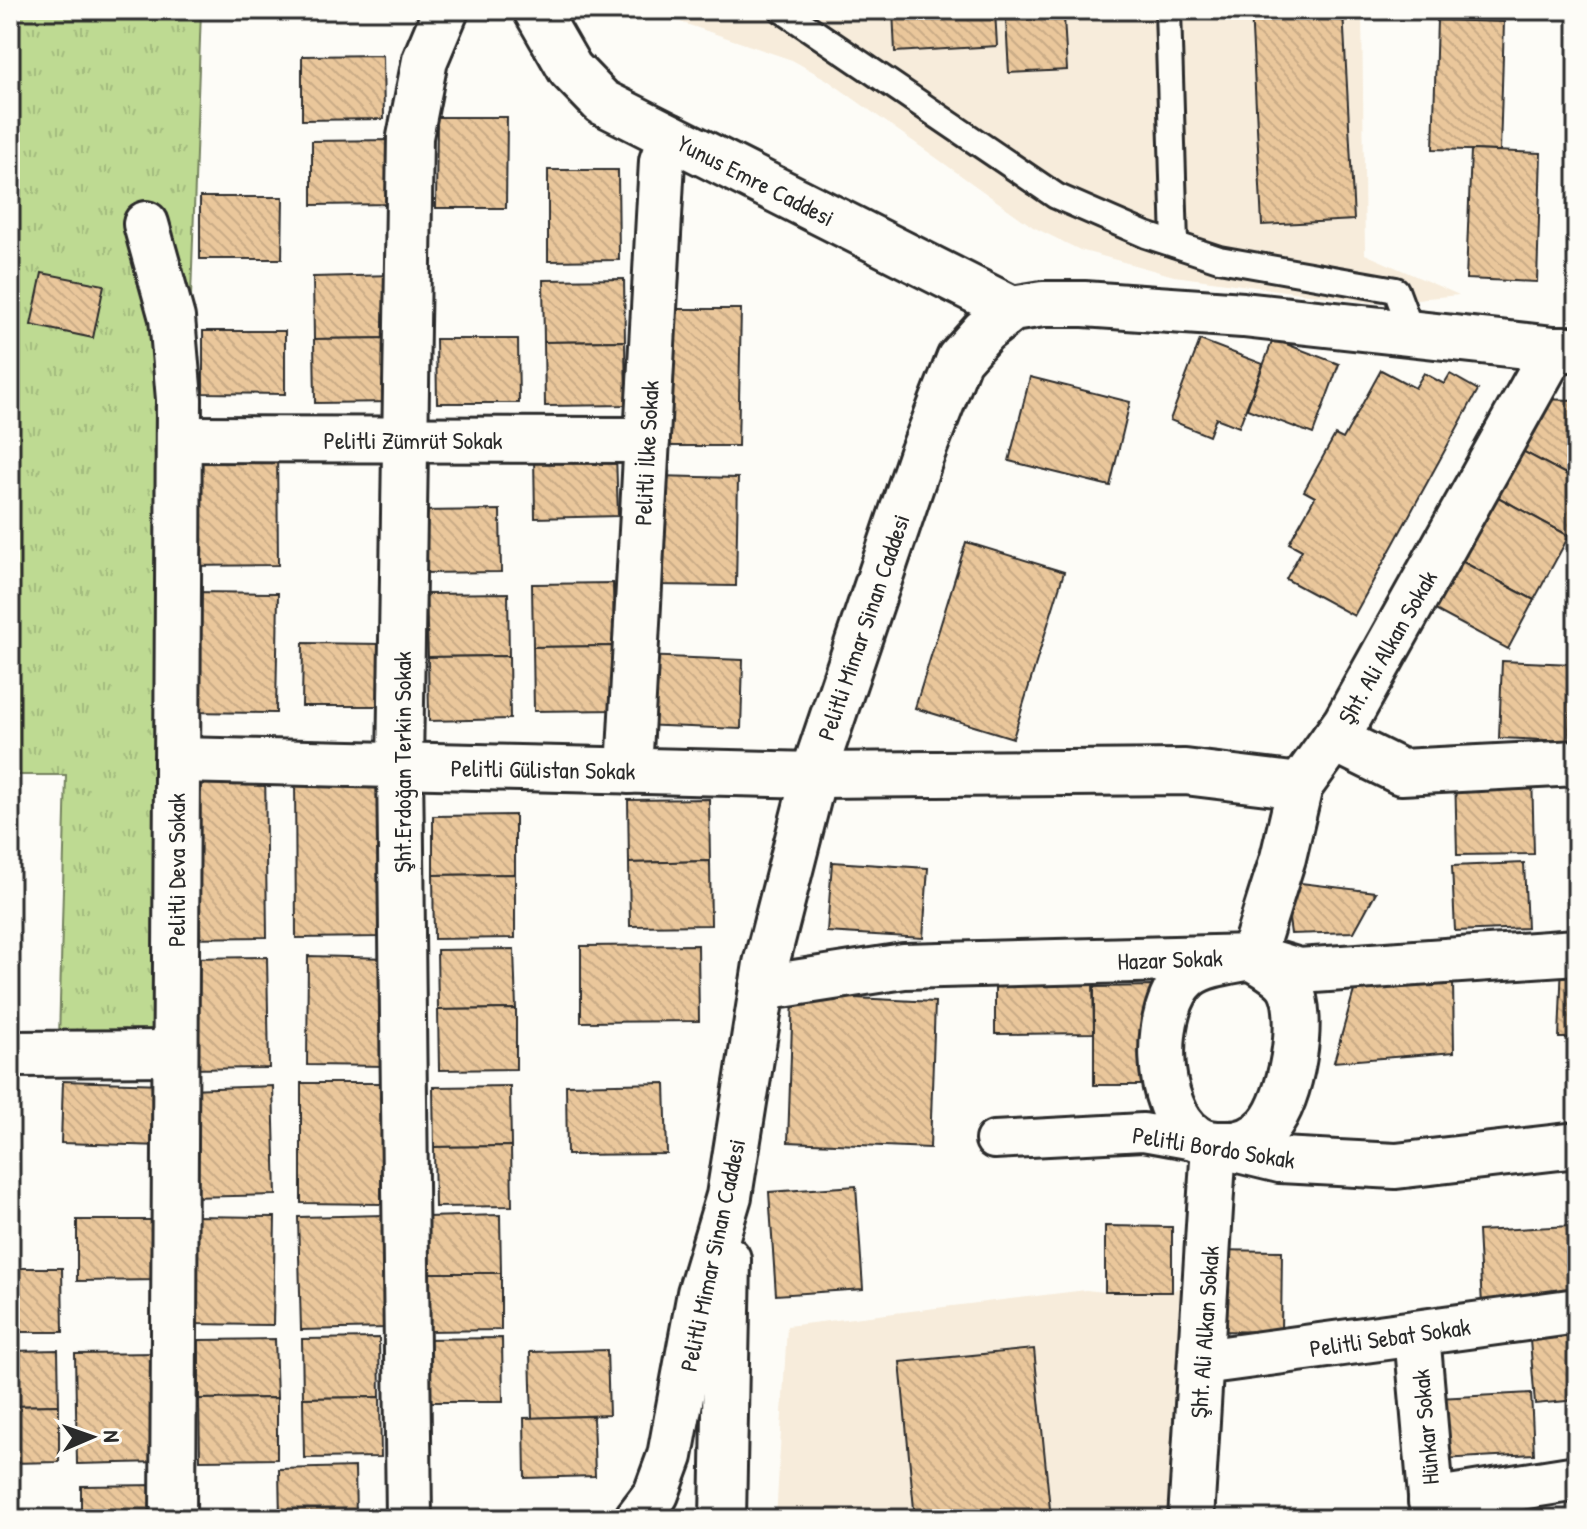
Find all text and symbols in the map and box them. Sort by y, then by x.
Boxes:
street label: Yunus Emre Caddesi [672,127,840,233]
street label: Pelitli İlke Sokak [626,379,666,526]
street label: Pelitli Zümrüt Sokak [323,424,503,456]
street label: Pelitli Mimar Sinan Caddesi [809,510,917,744]
street label: Şht. Ali Alkan Sokak [1330,564,1444,730]
street label: Şht.Erdoğan Terkin Sokak [386,651,418,873]
street label: Pelitli Gülistan Sokak [450,751,636,787]
street label: Pelitli Deva Sokak [160,793,192,947]
street label: Hazar Sokak [1117,941,1223,977]
street label: Pelitli Bordo Sokak [1130,1118,1298,1176]
street label: Pelitli Mimar Sinan Caddesi [672,1136,752,1374]
street label: Şht. Ali Alkan Sokak [1182,1245,1226,1419]
street label: Pelitli Sebat Sokak [1308,1310,1472,1364]
street label: Hünkar Sokak [1404,1368,1446,1486]
north arrow [52,1397,132,1477]
text: N [97,1430,127,1443]

